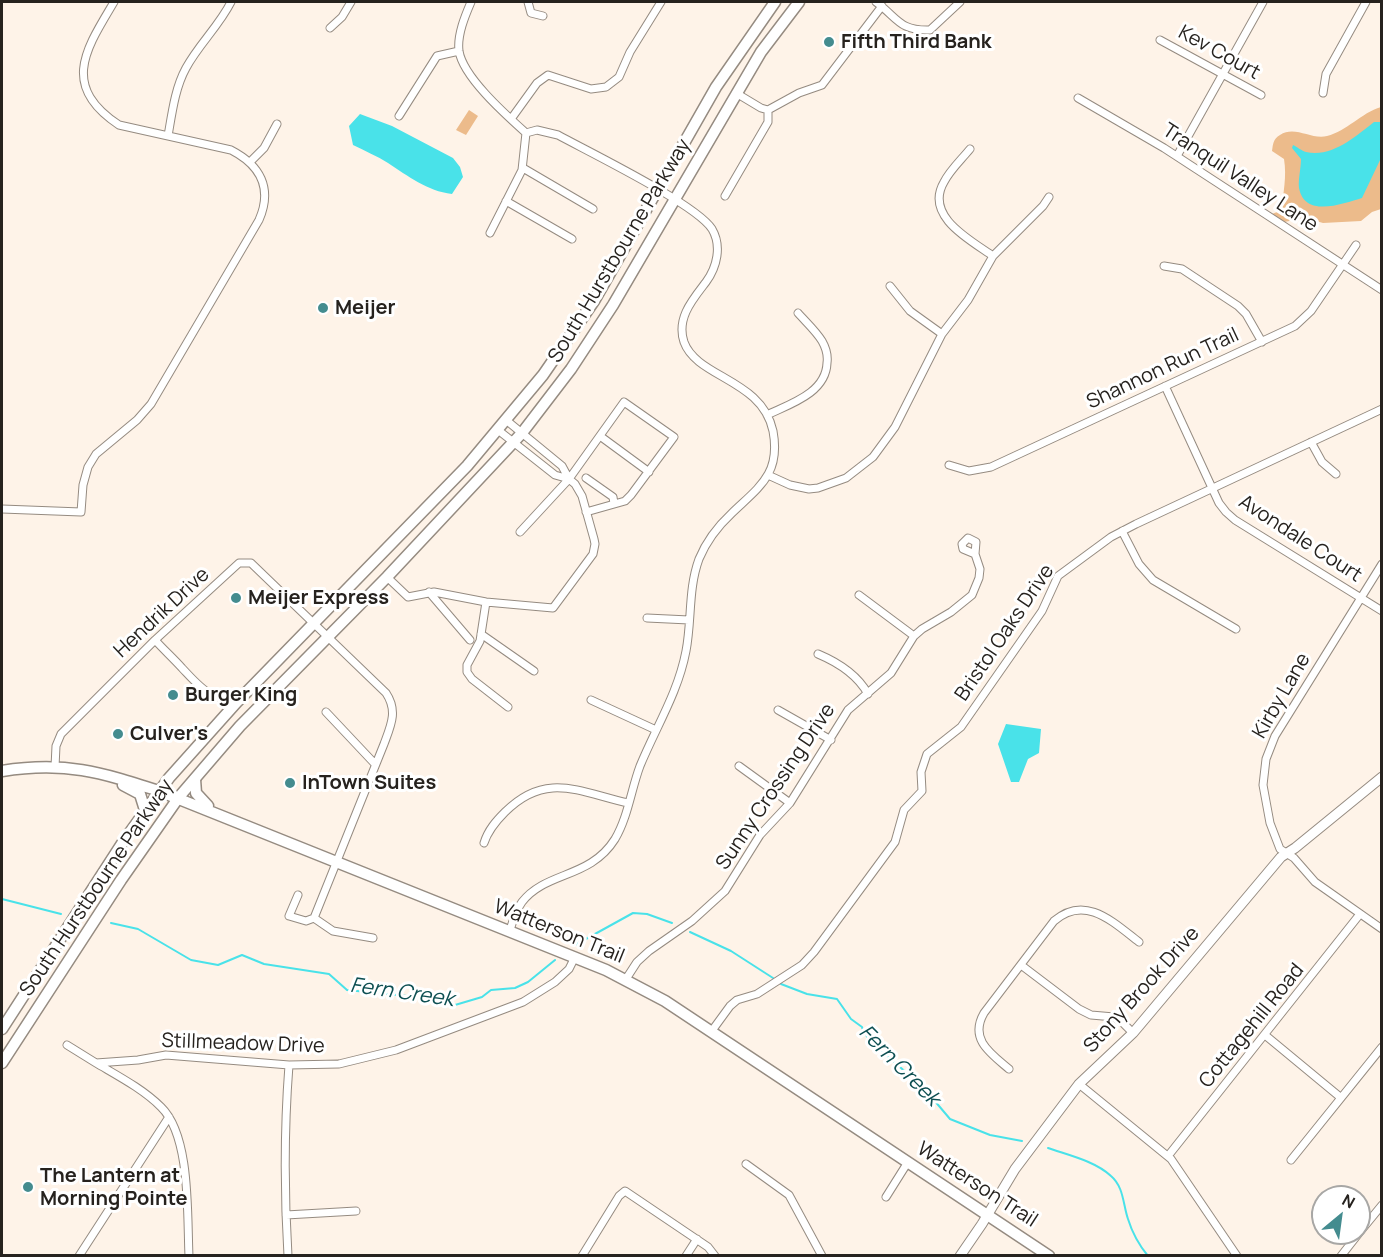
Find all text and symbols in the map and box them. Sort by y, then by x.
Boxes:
street label: Kev Court [1174,21,1264,85]
place label: Fifth Third Bank [841,30,992,54]
marker: Fifth Third Bank [822,35,836,49]
street label: Tranquil Valley Lane [1158,119,1322,237]
street label: South Hurstbourne Parkway [544,135,696,367]
place label: Meijer [335,296,396,320]
marker: Meijer [316,301,330,315]
street label: Shannon Run Trail [1083,323,1243,415]
street label: Avondale Court [1234,490,1366,588]
street label: Bristol Oaks Drive [951,560,1059,706]
street label: Hendrik Drive [109,563,215,663]
place label: Meijer Express [248,586,389,610]
marker: Meijer Express [229,591,243,605]
street label: Kirby Lane [1248,649,1316,743]
place label: Burger King [185,683,297,707]
marker: Burger King [166,688,180,702]
street label: Sunny Crossing Drive [711,699,841,875]
place label: Culver's [130,722,208,746]
marker: Culver's [111,727,125,741]
place label: InTown Suites [302,771,436,795]
street label: South Hurstbourne Parkway [15,775,179,1001]
marker: InTown Suites [283,776,297,790]
street label: Watterson Trail [490,895,628,969]
street label: Stony Brook Drive [1079,922,1205,1058]
street label: Cottagehill Road [1195,959,1309,1093]
water label: Fern Creek [349,973,455,1013]
water label: Fern Creek [853,1020,945,1112]
street label: Stillmeadow Drive [161,1029,325,1059]
street label: Watterson Trail [912,1137,1042,1233]
place label: The Lantern at Morning Pointe [40,1164,188,1211]
marker: The Lantern at Morning Pointe [21,1180,35,1194]
north arrow [1311,1185,1371,1245]
text: N [1338,1189,1359,1213]

